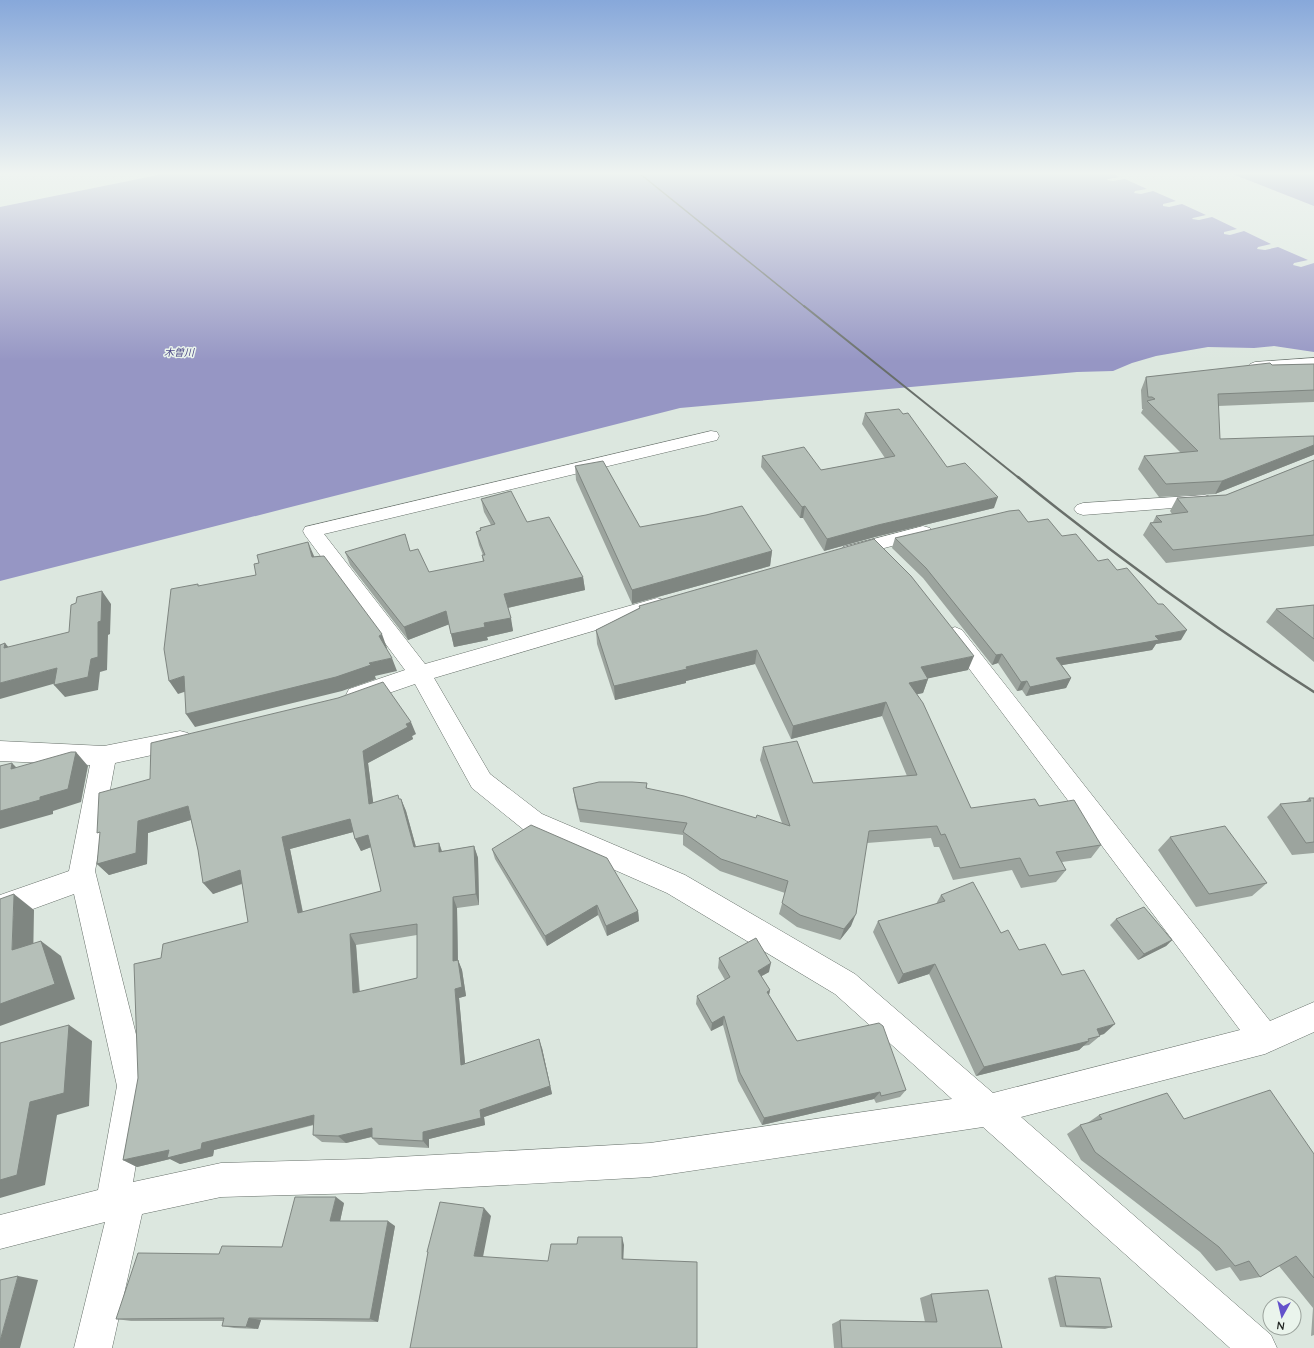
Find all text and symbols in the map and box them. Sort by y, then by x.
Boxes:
water label: 木曽川 [164,346,195,359]
north arrow [1262,1296,1302,1336]
text: N [1276,1318,1286,1333]

